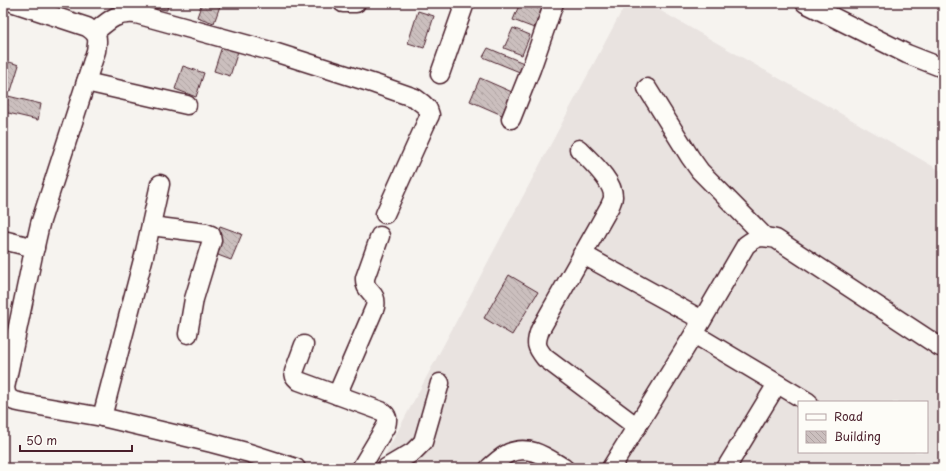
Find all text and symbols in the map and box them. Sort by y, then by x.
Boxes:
legend [798,401,928,453]
text: Road [834,407,863,425]
scale bar [20,427,132,453]
text: Building [834,427,881,445]
text: 50 m [26,431,57,449]

